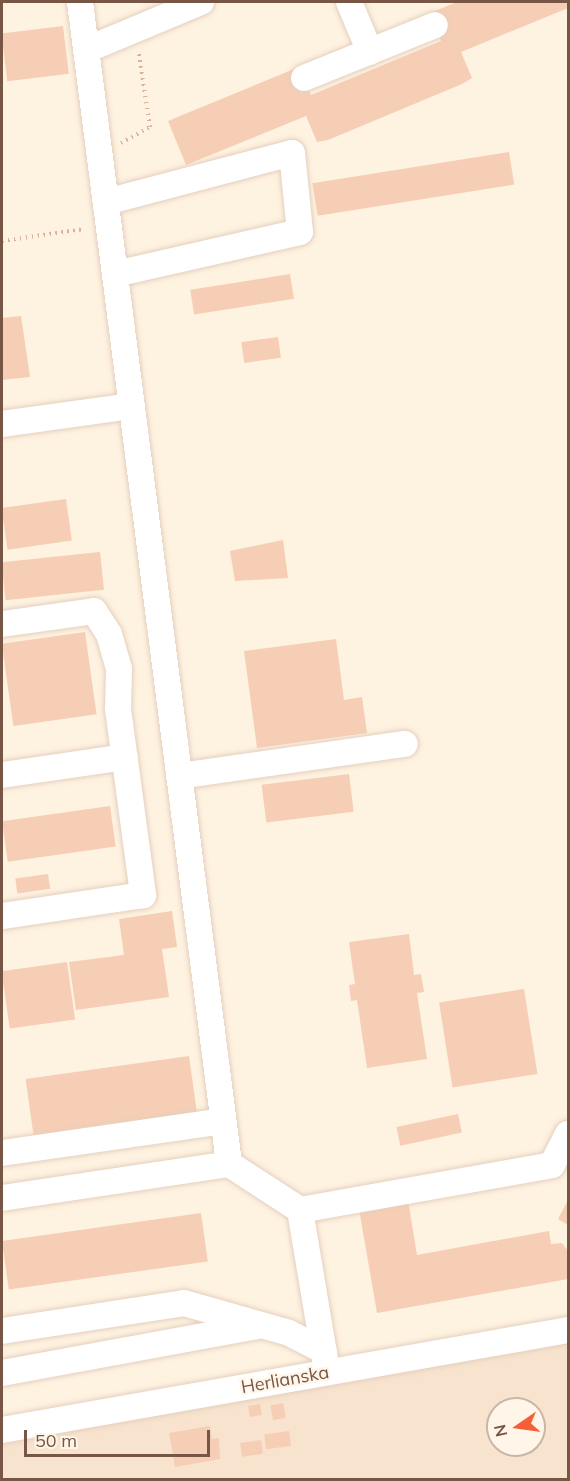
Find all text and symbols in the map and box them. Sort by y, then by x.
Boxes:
street label: Herlianska [239,1362,331,1398]
north arrow [486,1397,546,1457]
scale bar [27,1418,213,1456]
text: N [489,1422,512,1439]
text: 50 m [35,1429,77,1452]

